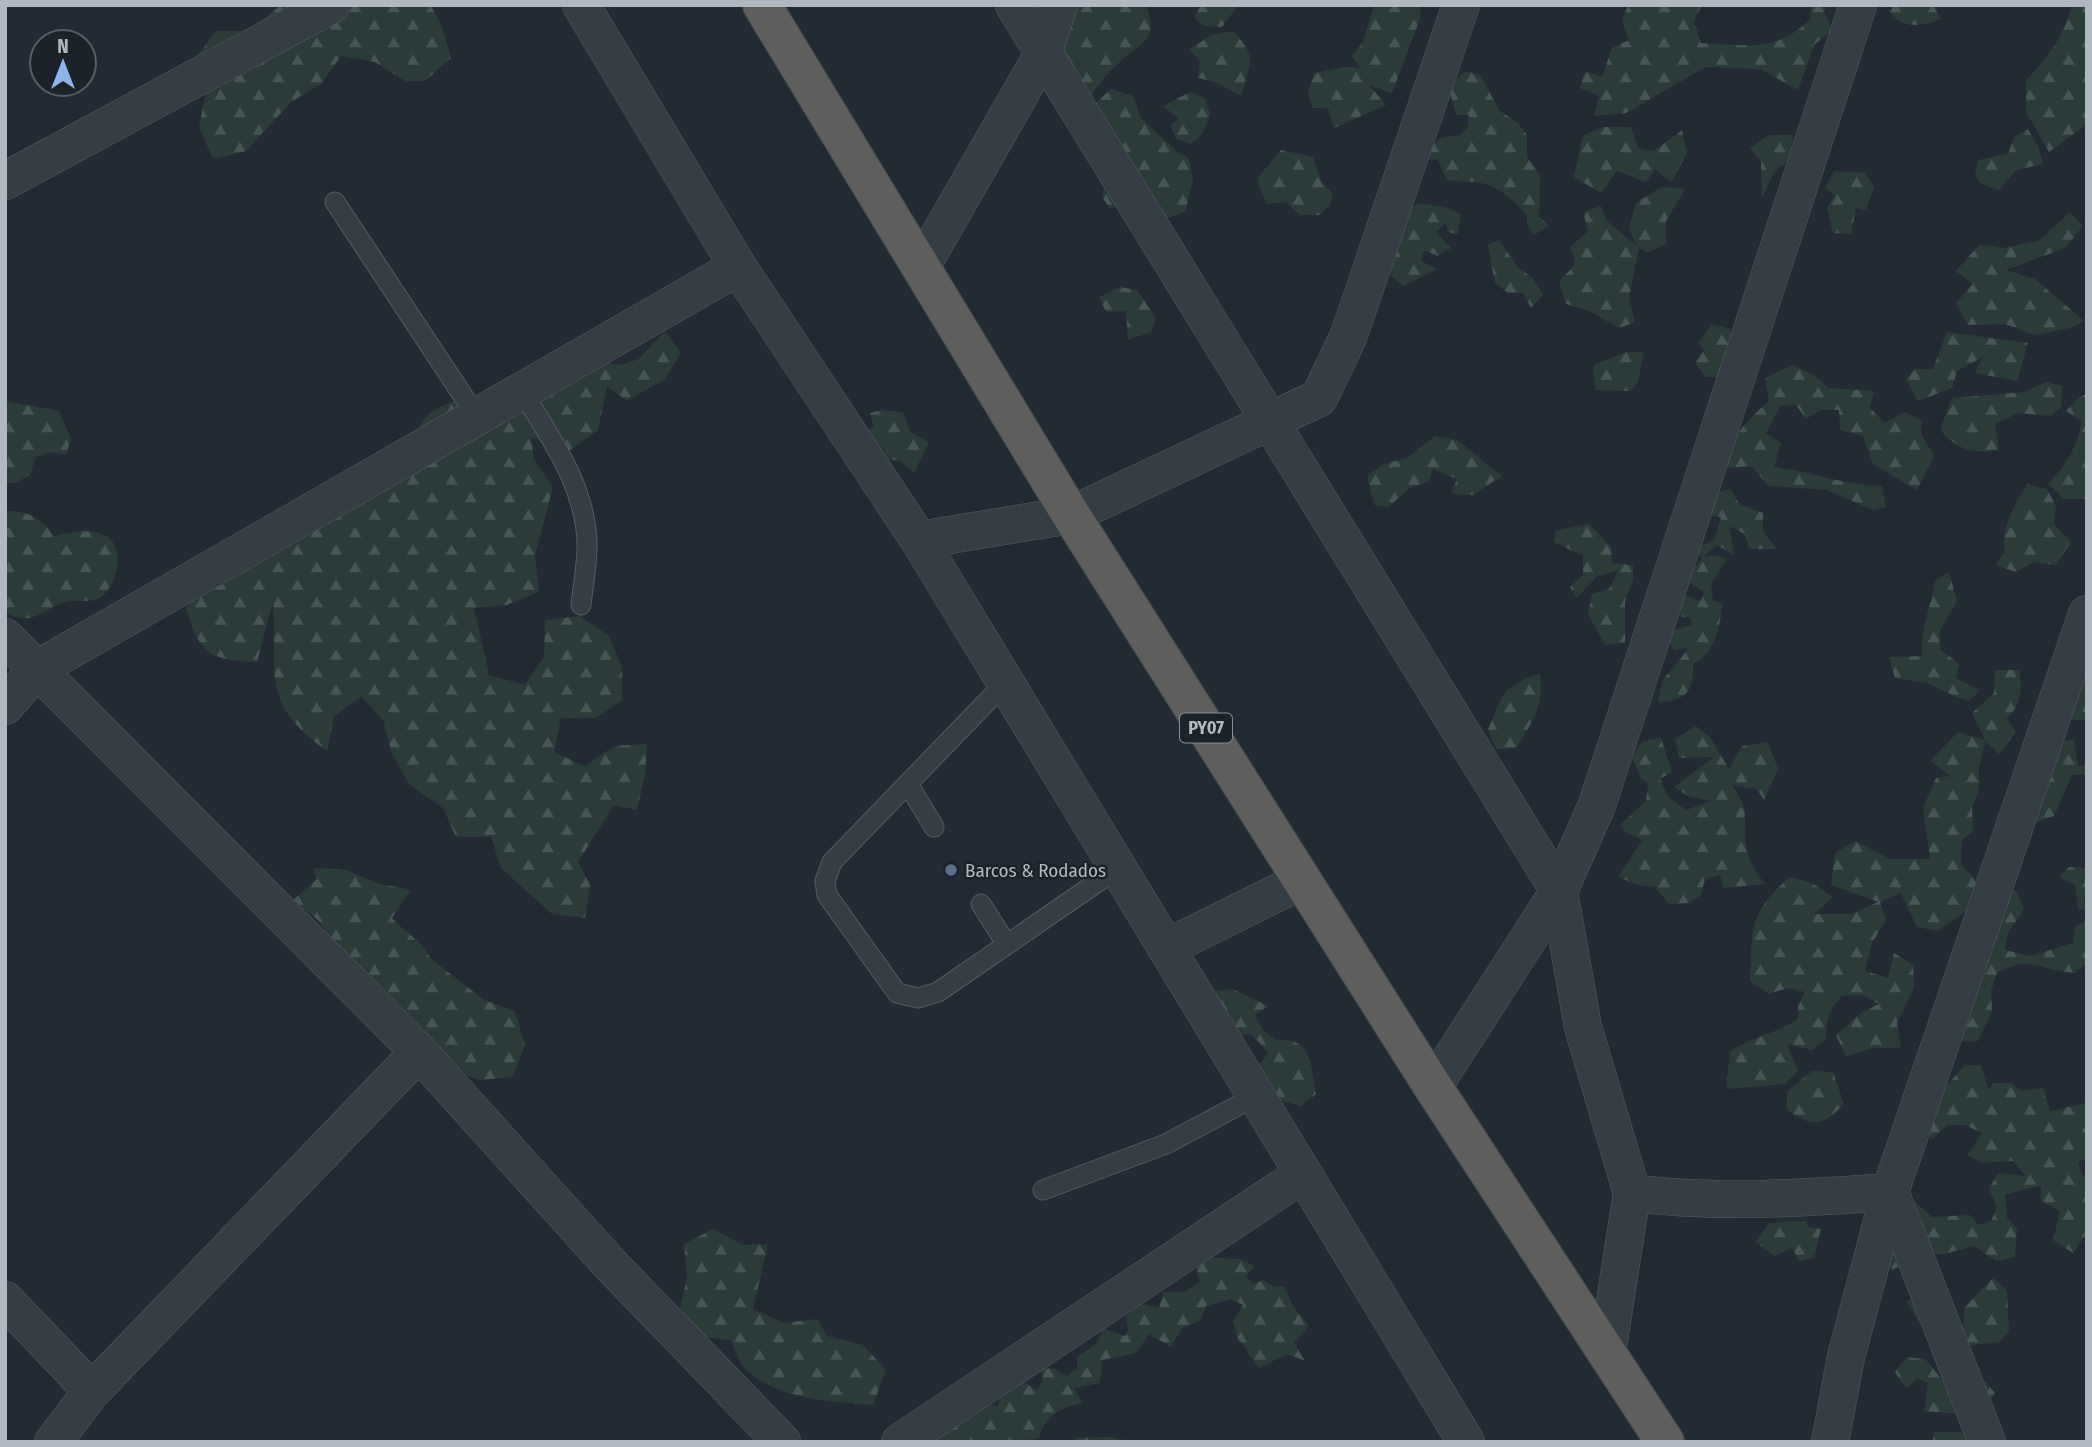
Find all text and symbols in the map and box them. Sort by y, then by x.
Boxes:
north arrow [28,28,98,98]
text: N [57,35,69,58]
road number: PY07 [1180,714,1232,742]
place label: Barcos & Rodados [965,859,1106,882]
marker: Barcos & Rodados [943,862,959,878]

